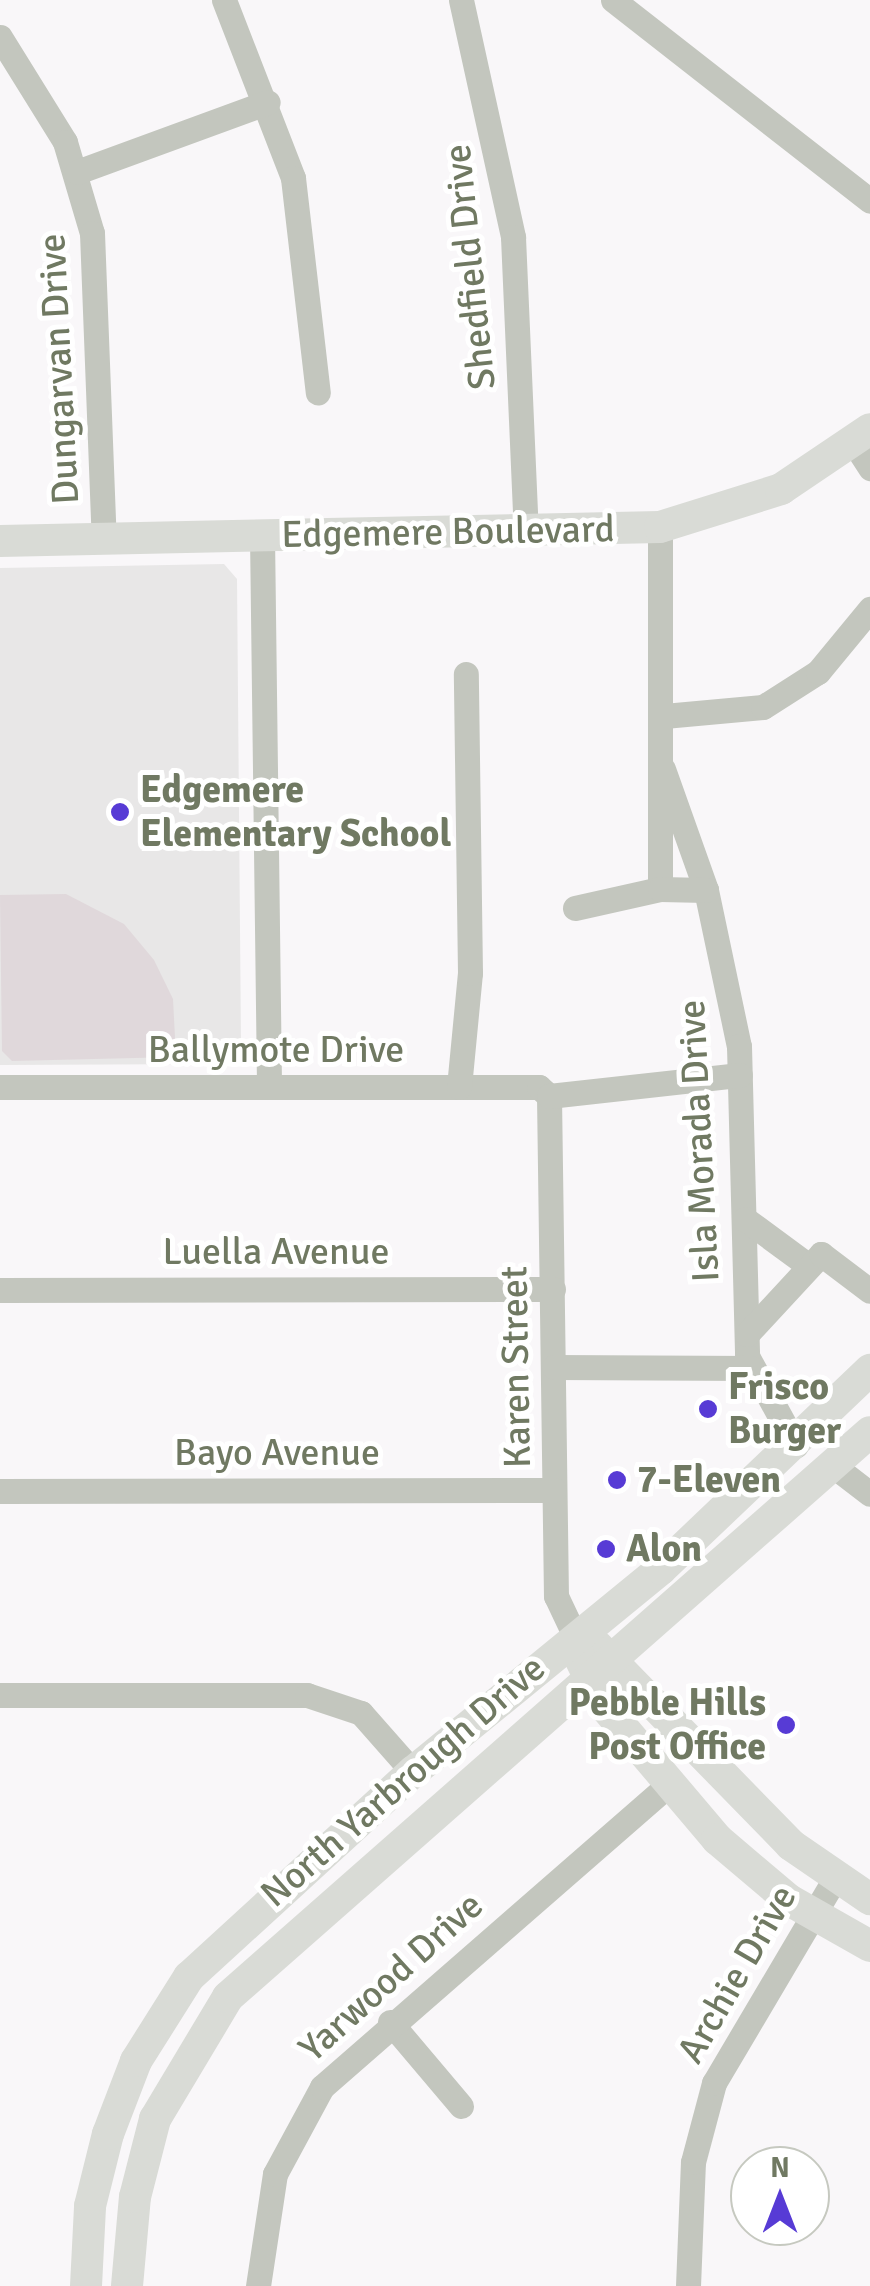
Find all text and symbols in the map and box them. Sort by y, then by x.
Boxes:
street label: Shedfield Drive [434,142,506,392]
street label: Dungarvan Drive [29,232,89,506]
street label: Edgemere Boulevard [281,506,615,558]
place label: Edgemere Elementary School [140,767,451,856]
marker: Edgemere Elementary School [109,801,131,823]
street label: Isla Morada Drive [669,999,729,1283]
street label: Ballymote Drive [148,1027,404,1073]
street label: Luella Avenue [162,1229,390,1275]
street label: Karen Street [491,1265,541,1469]
place label: Frisco Burger [728,1364,841,1454]
marker: Frisco Burger [697,1398,719,1420]
street label: Bayo Avenue [174,1430,380,1476]
place label: 7-Eleven [637,1457,781,1503]
marker: 7-Eleven [606,1469,628,1491]
place label: Alon [626,1526,702,1572]
marker: Alon [595,1538,617,1560]
street label: North Yarbrough Drive [252,1645,554,1917]
place label: Pebble Hills Post Office [569,1680,766,1770]
marker: Pebble Hills Post Office [775,1714,797,1736]
street label: Archie Drive [668,1877,806,2071]
street label: Yarwood Drive [290,1883,492,2071]
north arrow [730,2146,830,2246]
text: N [770,2151,790,2185]

